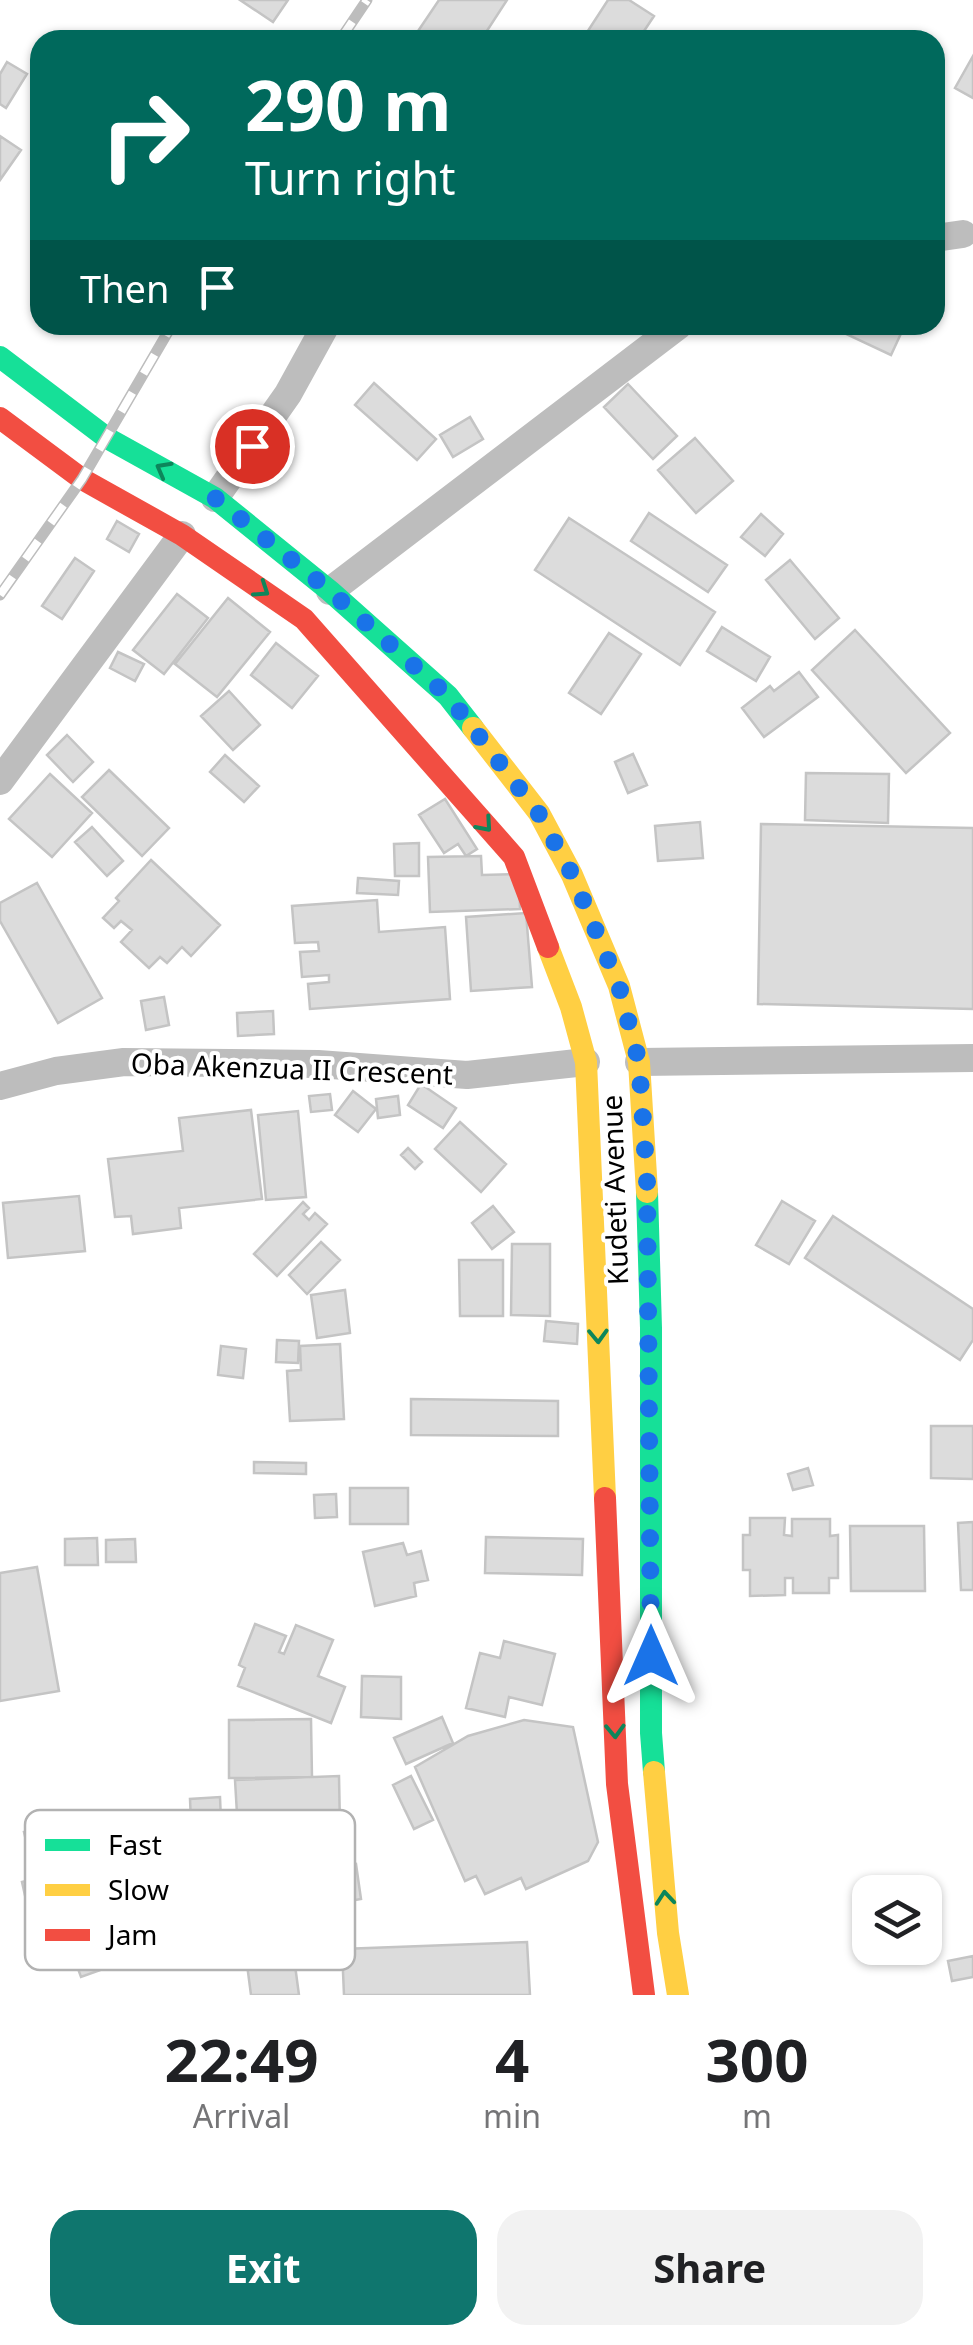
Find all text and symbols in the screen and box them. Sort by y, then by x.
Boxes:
text: 290 m [245,56,452,152]
icon: right [80,70,210,200]
text: Turn right [245,147,456,208]
icon: arrive [190,260,245,315]
text: Then [80,262,170,314]
pin [210,404,295,489]
icon: arrive [225,419,280,474]
one-way arrow [156,462,174,482]
one-way arrow [251,578,269,596]
one-way arrow [473,813,491,832]
street label: Oba Akenzua II Crescent [130,1043,454,1093]
street label: Kudeti Avenue [592,1094,636,1286]
one-way arrow [587,1329,608,1345]
position arrow [599,1604,703,1708]
one-way arrow [604,1723,625,1739]
legend [25,1810,355,1970]
text: Fast [108,1825,162,1863]
text: Slow [108,1870,169,1908]
map controls [852,1875,942,1965]
button: layers [852,1875,942,1965]
one-way arrow [655,1890,676,1906]
text: Jam [105,1915,158,1953]
text: 22:49 [164,2018,319,2100]
text: 4 [495,2018,529,2100]
text: 300 [706,2018,809,2100]
text: Arrival [193,2094,290,2137]
text: min [483,2094,541,2137]
text: m [742,2094,772,2137]
button: Exit [50,2210,477,2325]
button: Share [497,2210,923,2325]

